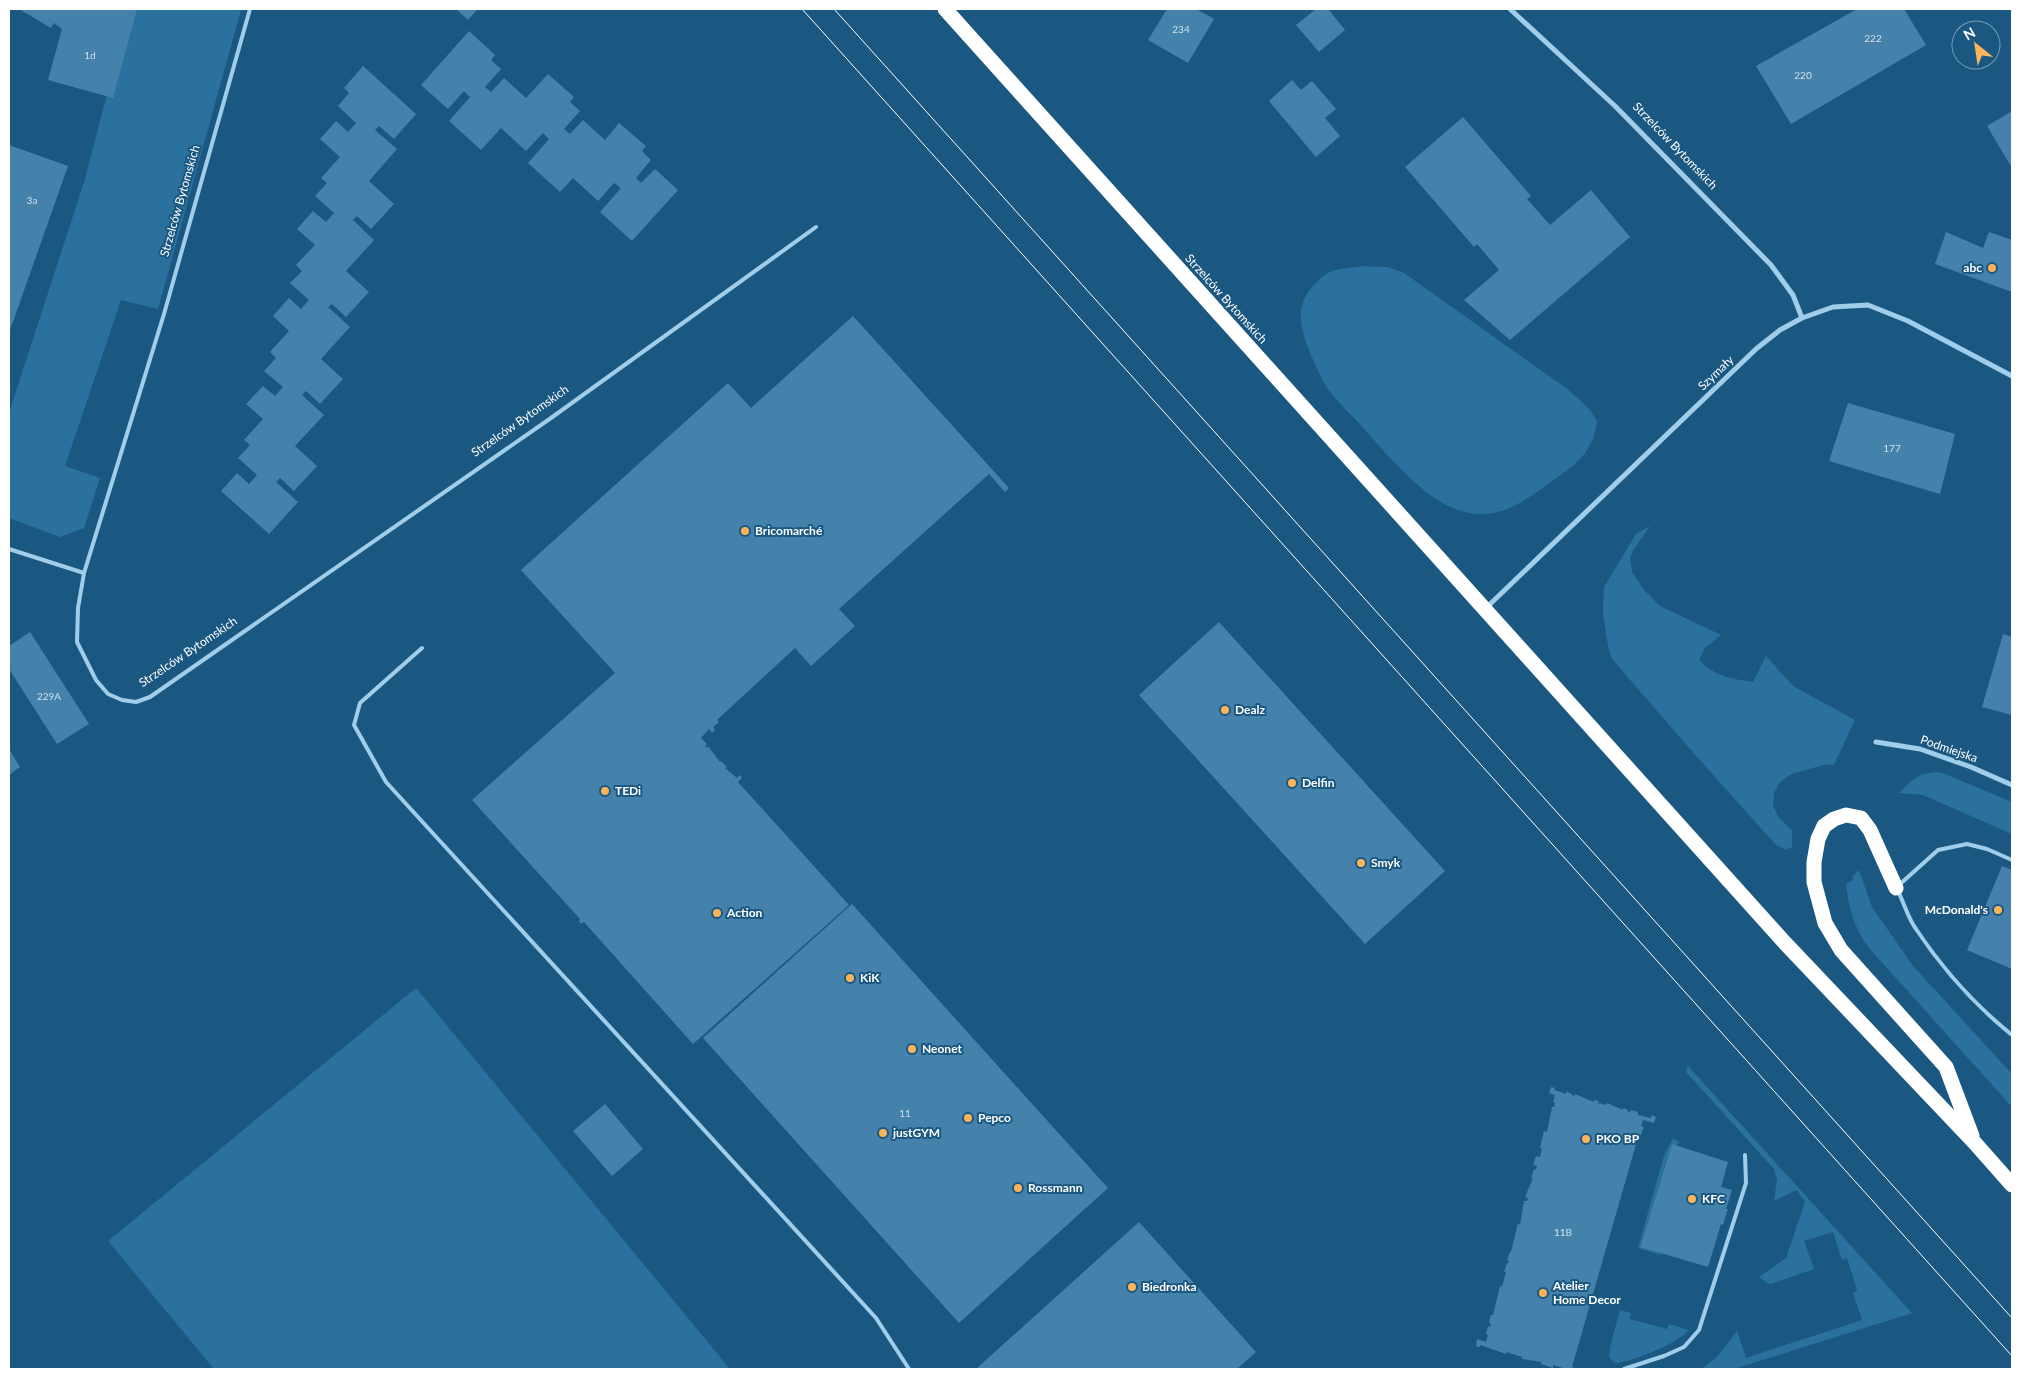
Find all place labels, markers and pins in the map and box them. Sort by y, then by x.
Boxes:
place label: abc [1963,260,1982,275]
marker: abc [1986,262,1998,274]
place label: Bricomarché [755,523,823,538]
marker: Bricomarché [739,525,751,537]
place label: Dealz [1235,702,1266,717]
marker: Dealz [1219,704,1231,716]
place label: Delfin [1302,775,1335,790]
marker: Delfin [1286,777,1298,789]
place label: TEDi [615,783,641,798]
marker: TEDi [599,785,611,797]
place label: Smyk [1371,855,1401,870]
marker: Smyk [1355,857,1367,869]
place label: McDonald's [1925,902,1988,917]
marker: McDonald's [1992,904,2004,916]
place label: Action [726,905,763,920]
marker: Action [711,907,723,919]
place label: KiK [860,970,880,985]
marker: KiK [844,972,856,984]
place label: Neonet [922,1041,962,1056]
marker: Neonet [906,1043,918,1055]
place label: Pepco [978,1110,1011,1125]
marker: Pepco [962,1112,974,1124]
place label: justGYM [892,1125,940,1140]
marker: justGYM [877,1127,889,1139]
place label: PKO BP [1596,1131,1640,1146]
marker: PKO BP [1580,1133,1592,1145]
place label: Rossmann [1028,1180,1083,1195]
marker: Rossmann [1012,1182,1024,1194]
place label: KFC [1702,1191,1725,1206]
marker: KFC [1686,1193,1698,1205]
place label: Atelier Home Decor [1552,1278,1621,1307]
place label: Biedronka [1142,1279,1197,1294]
marker: Biedronka [1126,1281,1138,1293]
marker: Atelier Home Decor [1537,1287,1549,1299]

